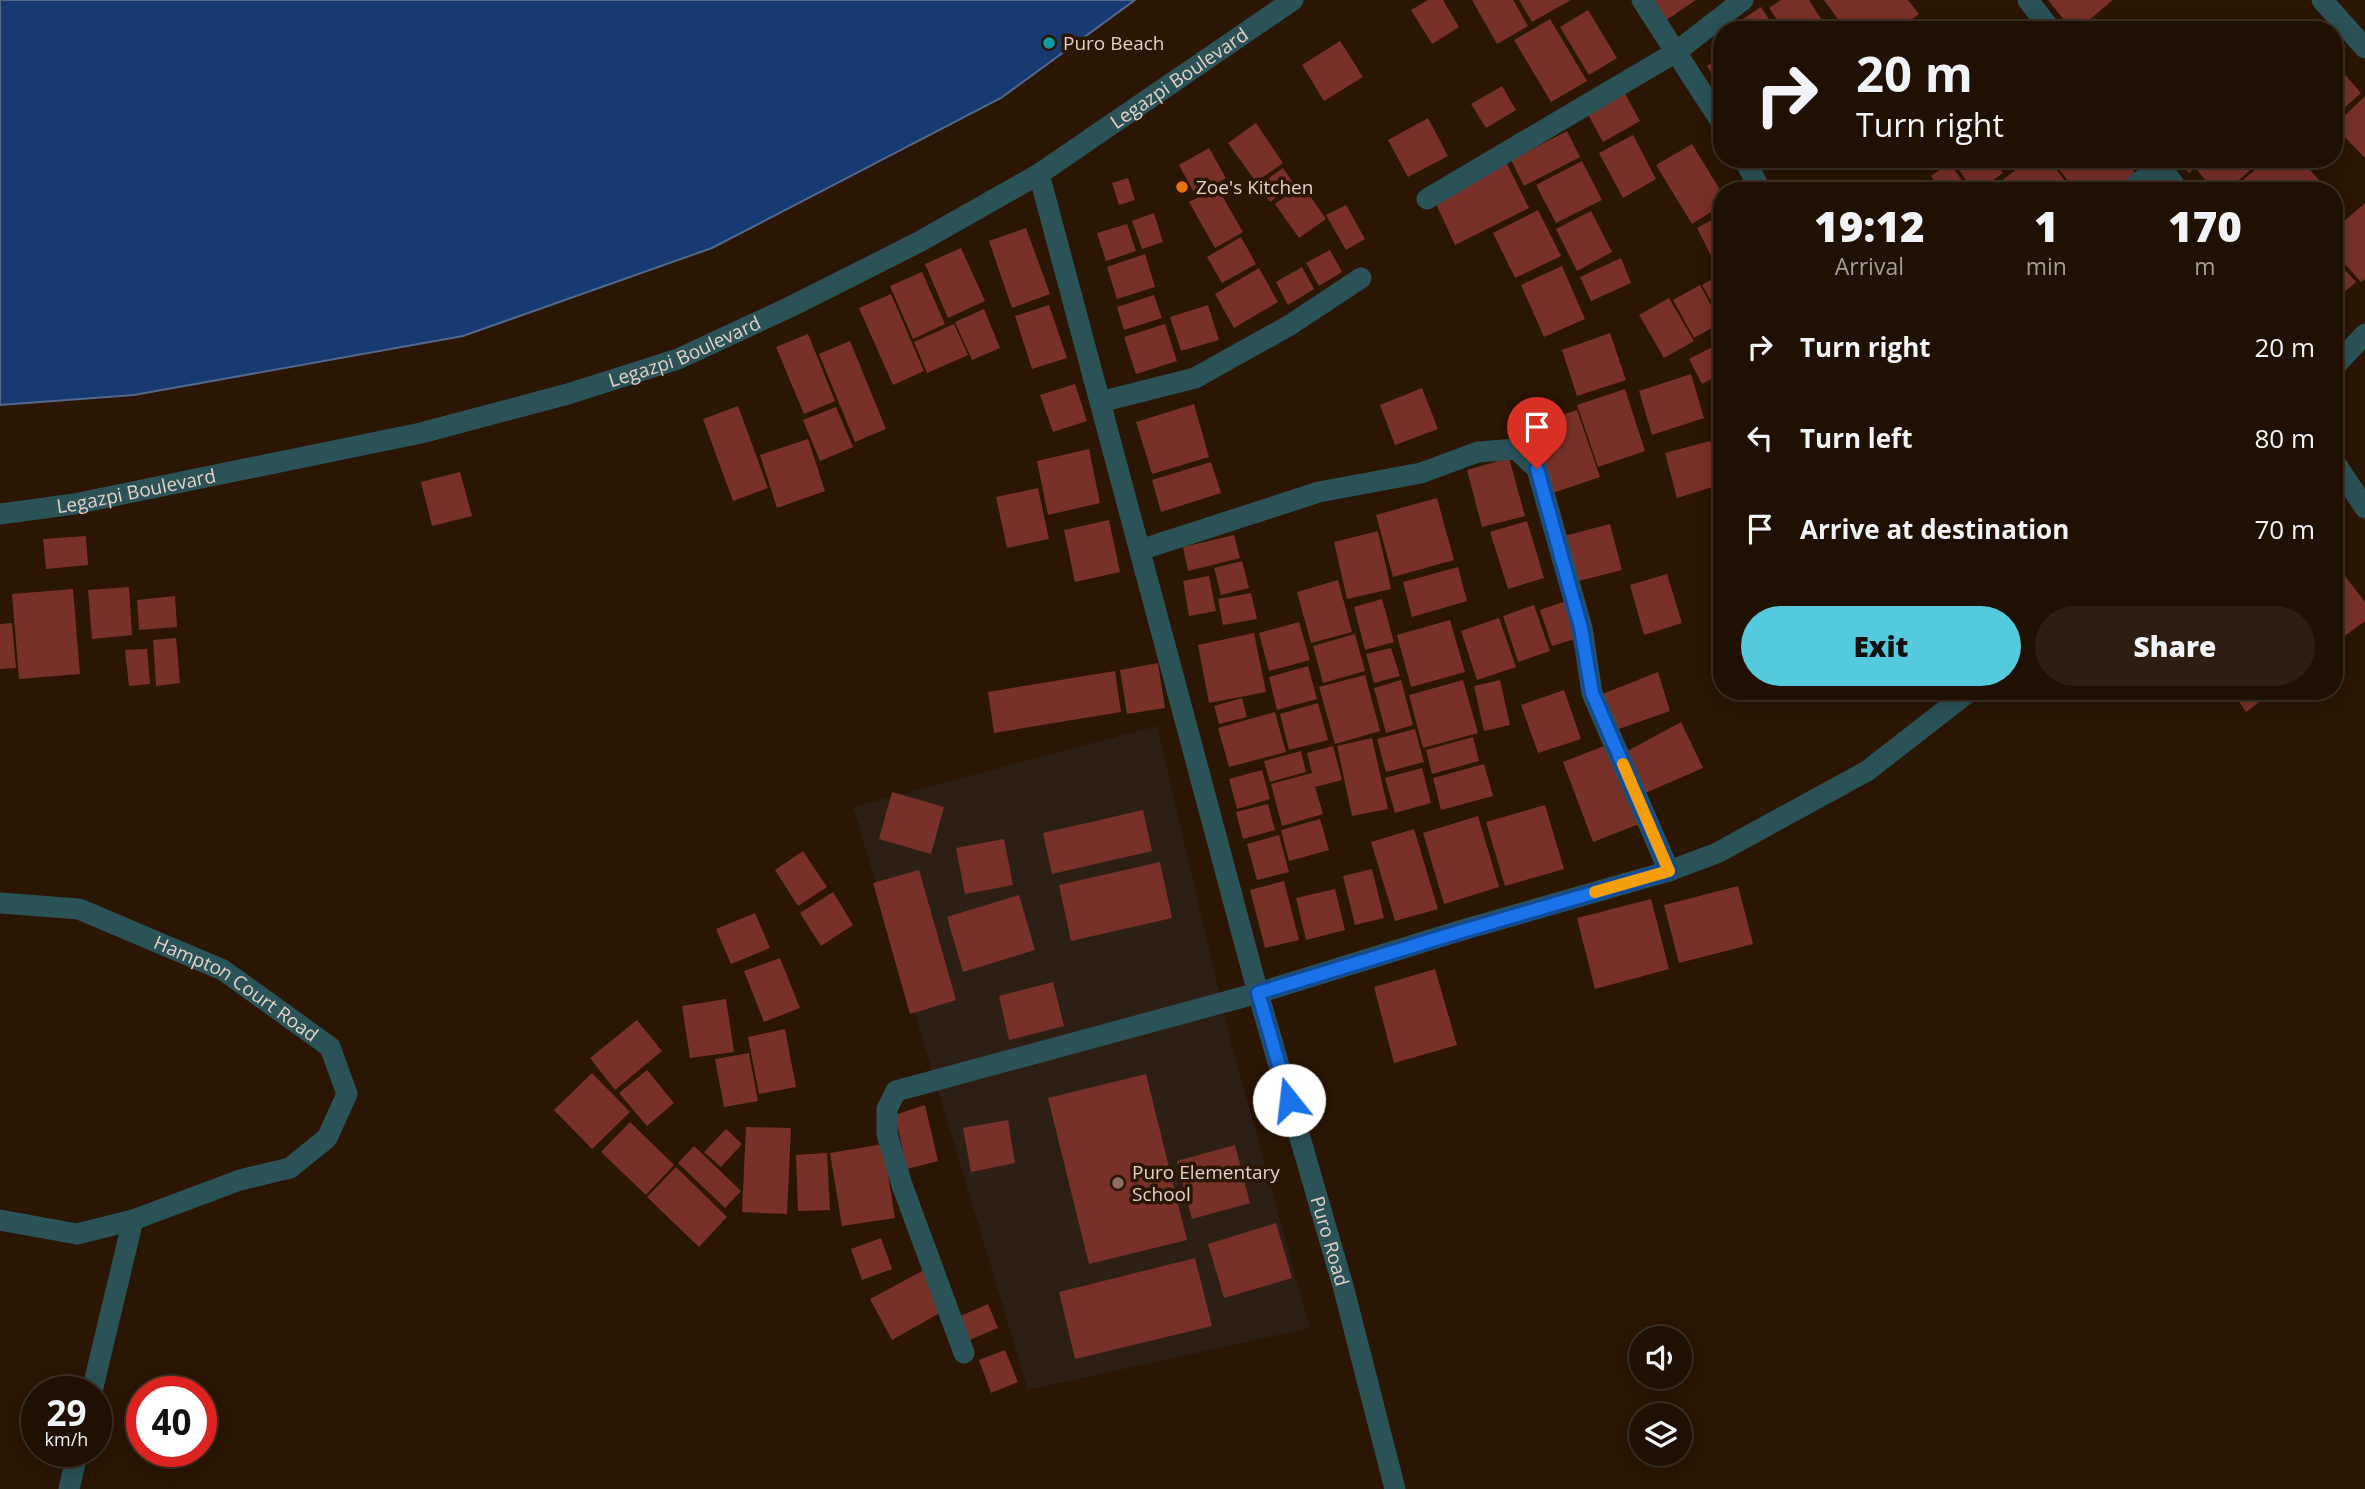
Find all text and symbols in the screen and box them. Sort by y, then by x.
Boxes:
street label: Legazpi Boulevard [1105,22,1253,135]
place label: Puro Beach [1063,30,1164,56]
marker: Puro Beach [1041,35,1057,51]
text: 20 m [1856,40,1973,106]
icon: right [1741,49,1832,140]
text: Turn right [1856,103,2004,146]
place label: Zoe's Kitchen [1196,174,1313,200]
marker: Zoe's Kitchen [1174,179,1190,195]
text: 19:12 [1814,197,1925,254]
text: 1 [2034,197,2059,254]
text: 170 [2168,197,2242,254]
text: Arrival [1835,250,1904,282]
text: min [2026,250,2067,282]
text: m [2194,250,2216,282]
street label: Legazpi Boulevard [605,309,765,393]
icon: right [1741,328,1779,366]
text: Turn right [1800,329,1931,365]
text: 20 m [2254,329,2315,365]
pin [1507,397,1567,469]
icon: arrive [1518,408,1556,446]
icon: left [1741,419,1779,457]
text: Turn left [1800,420,1912,456]
text: 80 m [2254,420,2315,456]
street label: Legazpi Boulevard [55,462,218,519]
icon: arrive [1741,510,1779,548]
text: Arrive at destination [1800,511,2069,547]
text: 70 m [2254,511,2315,547]
button: Exit [1741,606,2021,686]
button: Share [2035,606,2315,686]
street label: Hampton Court Road [150,929,324,1048]
position arrow [1252,1063,1326,1137]
place label: Puro Elementary School [1132,1159,1280,1207]
marker: Puro Elementary School [1110,1175,1126,1191]
street label: Puro Road [1305,1193,1355,1289]
map controls [1629,1326,1692,1466]
button: sound [1629,1326,1692,1389]
speed limit sign: 40 [126,1376,217,1467]
text: 29 [46,1389,87,1436]
button: layers [1629,1403,1692,1466]
text: km/h [45,1427,88,1451]

